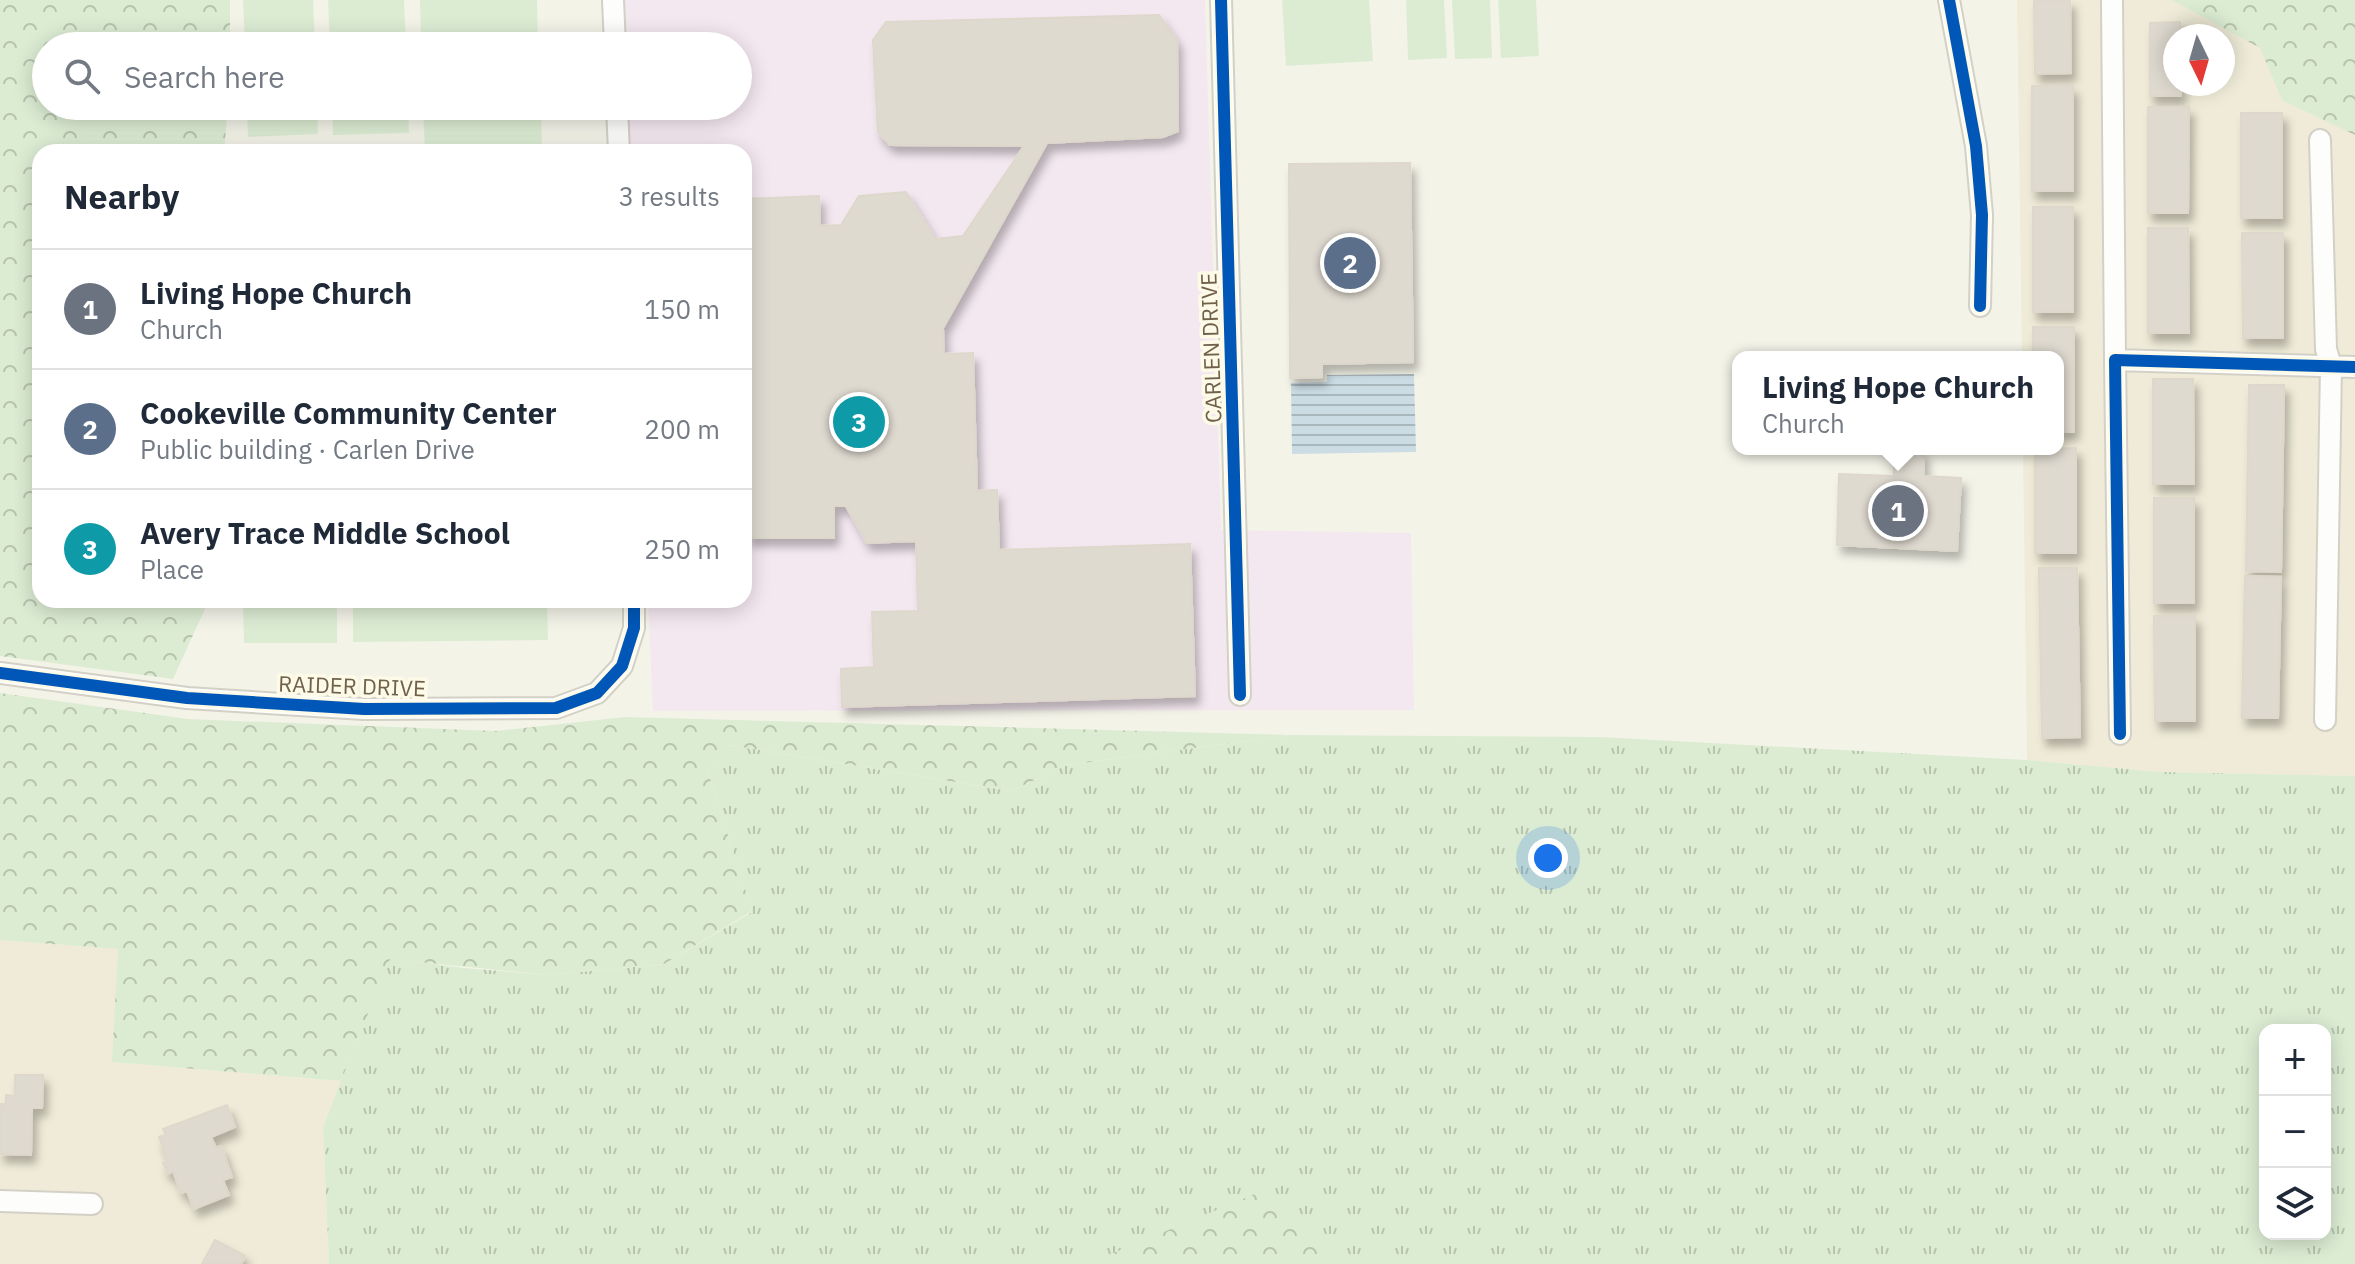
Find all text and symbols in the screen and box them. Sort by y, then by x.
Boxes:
north arrow [2163,24,2235,96]
search box [32,32,752,120]
icon: search [60,54,104,98]
text: Search here [124,57,285,96]
text: Nearby [64,174,179,218]
text: 3 results [618,179,720,213]
pin: 2 [1324,233,1376,293]
street label: CARLEN DRIVE [1193,272,1228,424]
text: Living Hope Church [140,273,412,312]
text: 1 [82,292,98,326]
text: 150 m [644,292,720,326]
text: Church [140,312,223,346]
popup [1732,351,2064,455]
text: Living Hope Church [1762,367,2034,406]
pin: 3 [833,392,885,452]
text: Cookeville Community Center [140,393,557,432]
text: Church [1762,406,1845,440]
text: 2 [82,412,98,446]
text: 200 m [644,412,720,446]
text: Public building · Carlen Drive [140,432,475,466]
pin: 1 [1872,481,1924,541]
text: Avery Trace Middle School [140,513,510,552]
text: 3 [82,532,98,566]
text: 250 m [644,532,720,566]
text: Place [140,552,204,586]
street label: RAIDER DRIVE [278,668,426,703]
your location [1528,838,1568,878]
map controls [2259,1024,2331,1240]
button: + [2259,1024,2331,1096]
button: − [2259,1096,2331,1168]
button: layers [2259,1168,2331,1240]

